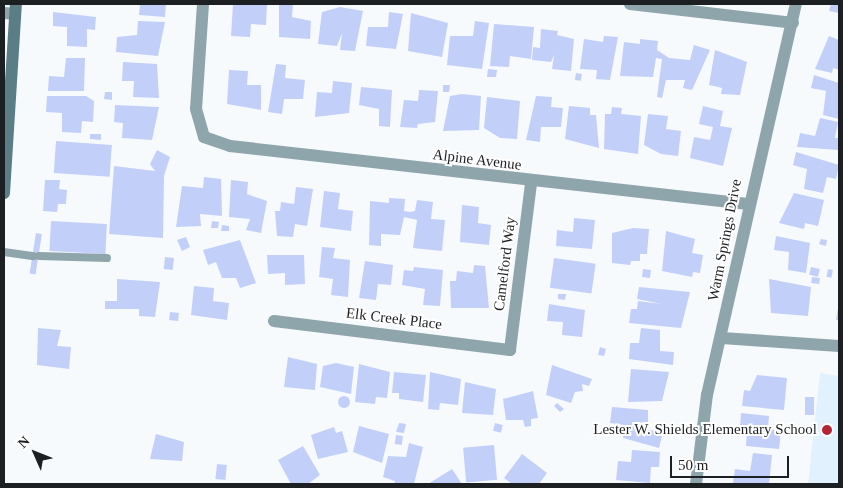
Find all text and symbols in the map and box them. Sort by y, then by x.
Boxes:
street label: Alpine Avenue [431,146,523,174]
street label: Warm Springs Drive [704,178,746,302]
street label: Camelford Way [490,216,520,312]
street label: Elk Creek Place [345,304,443,334]
place label: Lester W. Shields Elementary School [593,421,817,439]
marker: Lester W. Shields Elementary School [821,424,833,436]
north arrow [10,428,60,478]
text: N [15,433,33,451]
scale bar [673,446,792,478]
text: 50 m [678,457,708,473]

